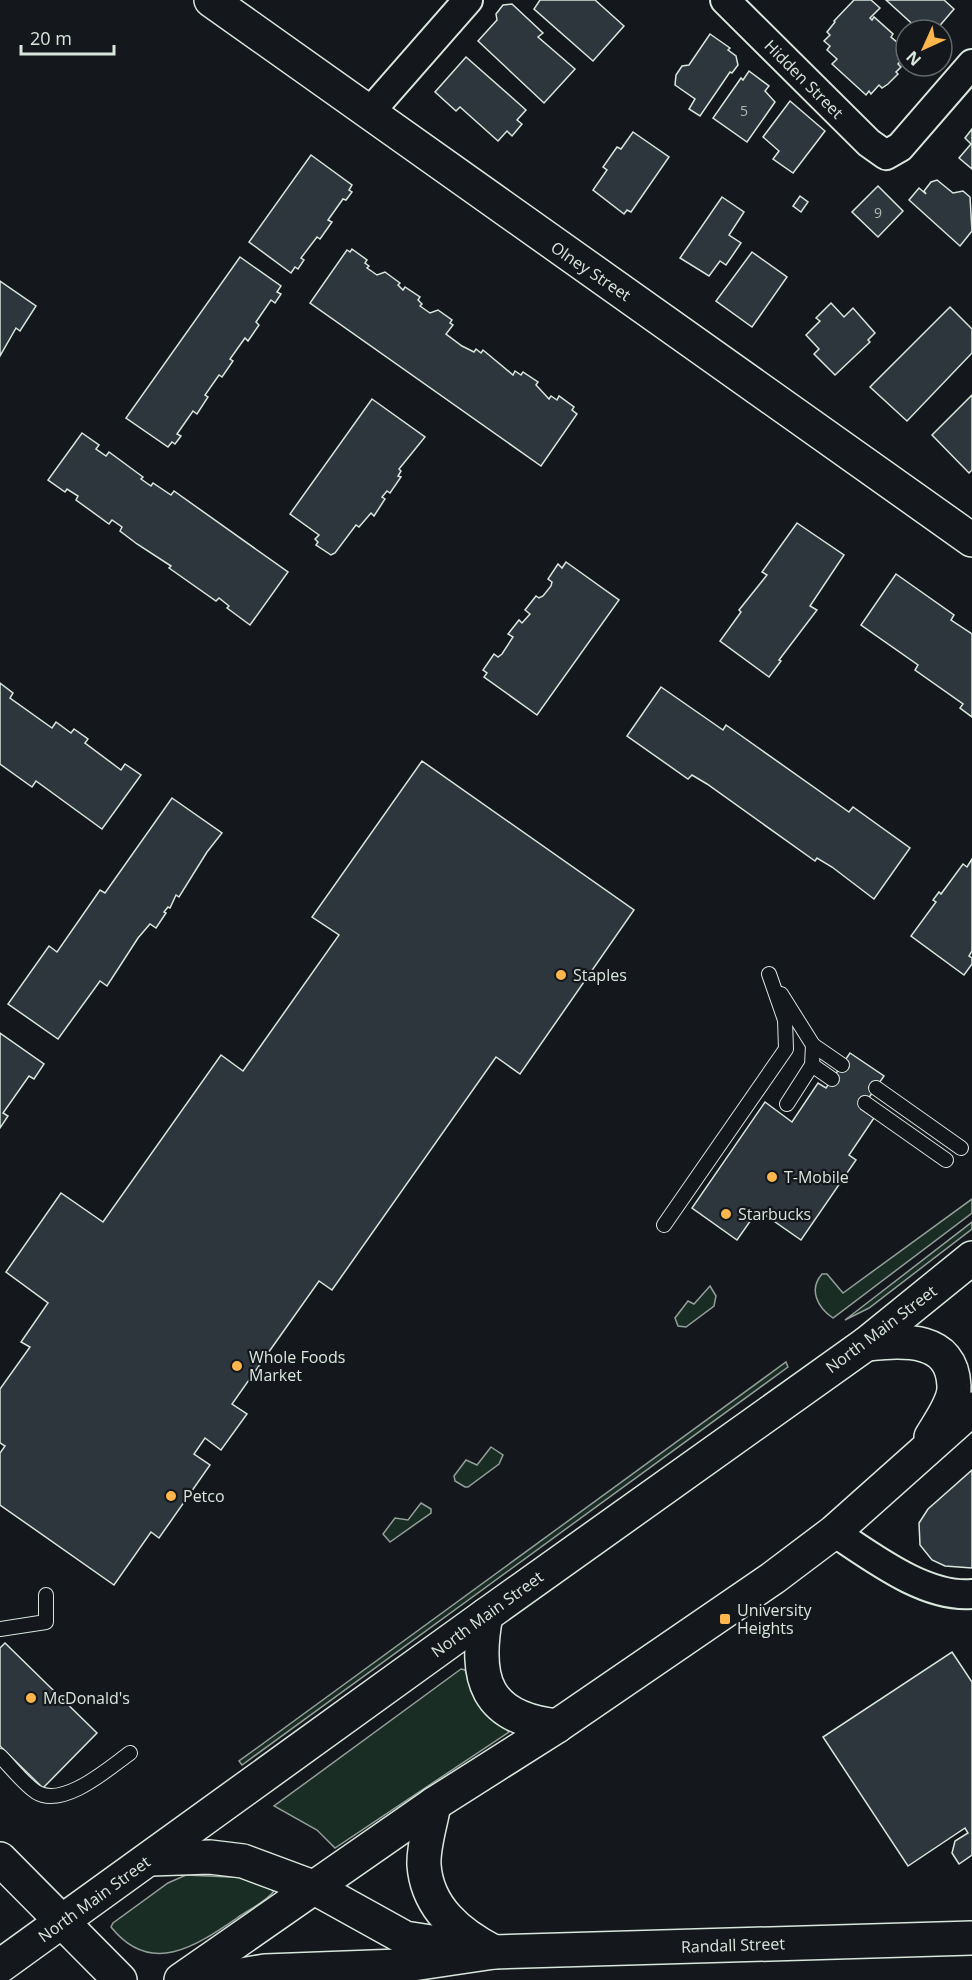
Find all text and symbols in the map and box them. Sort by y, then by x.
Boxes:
scale bar [21,18,114,56]
north arrow [894,18,954,78]
text: 20 m [30,26,72,50]
street label: Hidden Street [760,35,848,123]
text: N [901,46,926,71]
house number: 5 [740,101,748,120]
house number: 9 [874,203,882,222]
street label: Olney Street [547,236,636,306]
place label: Staples [573,964,627,986]
marker: Staples [554,968,568,982]
place label: T-Mobile [784,1166,849,1188]
marker: T-Mobile [765,1170,779,1184]
place label: Starbucks [738,1203,811,1225]
marker: Starbucks [719,1207,733,1221]
street label: North Main Street [821,1280,941,1378]
place label: Whole Foods Market [249,1346,345,1386]
marker: Whole Foods Market [230,1359,244,1373]
place label: Petco [183,1485,225,1507]
marker: Petco [164,1489,178,1503]
street label: North Main Street [426,1566,548,1662]
place label: University Heights [737,1599,812,1639]
marker: University Heights [718,1612,732,1626]
place label: McDonald's [43,1687,130,1709]
marker: McDonald's [24,1691,38,1705]
street label: North Main Street [33,1851,155,1947]
street label: Randall Street [681,1932,786,1958]

